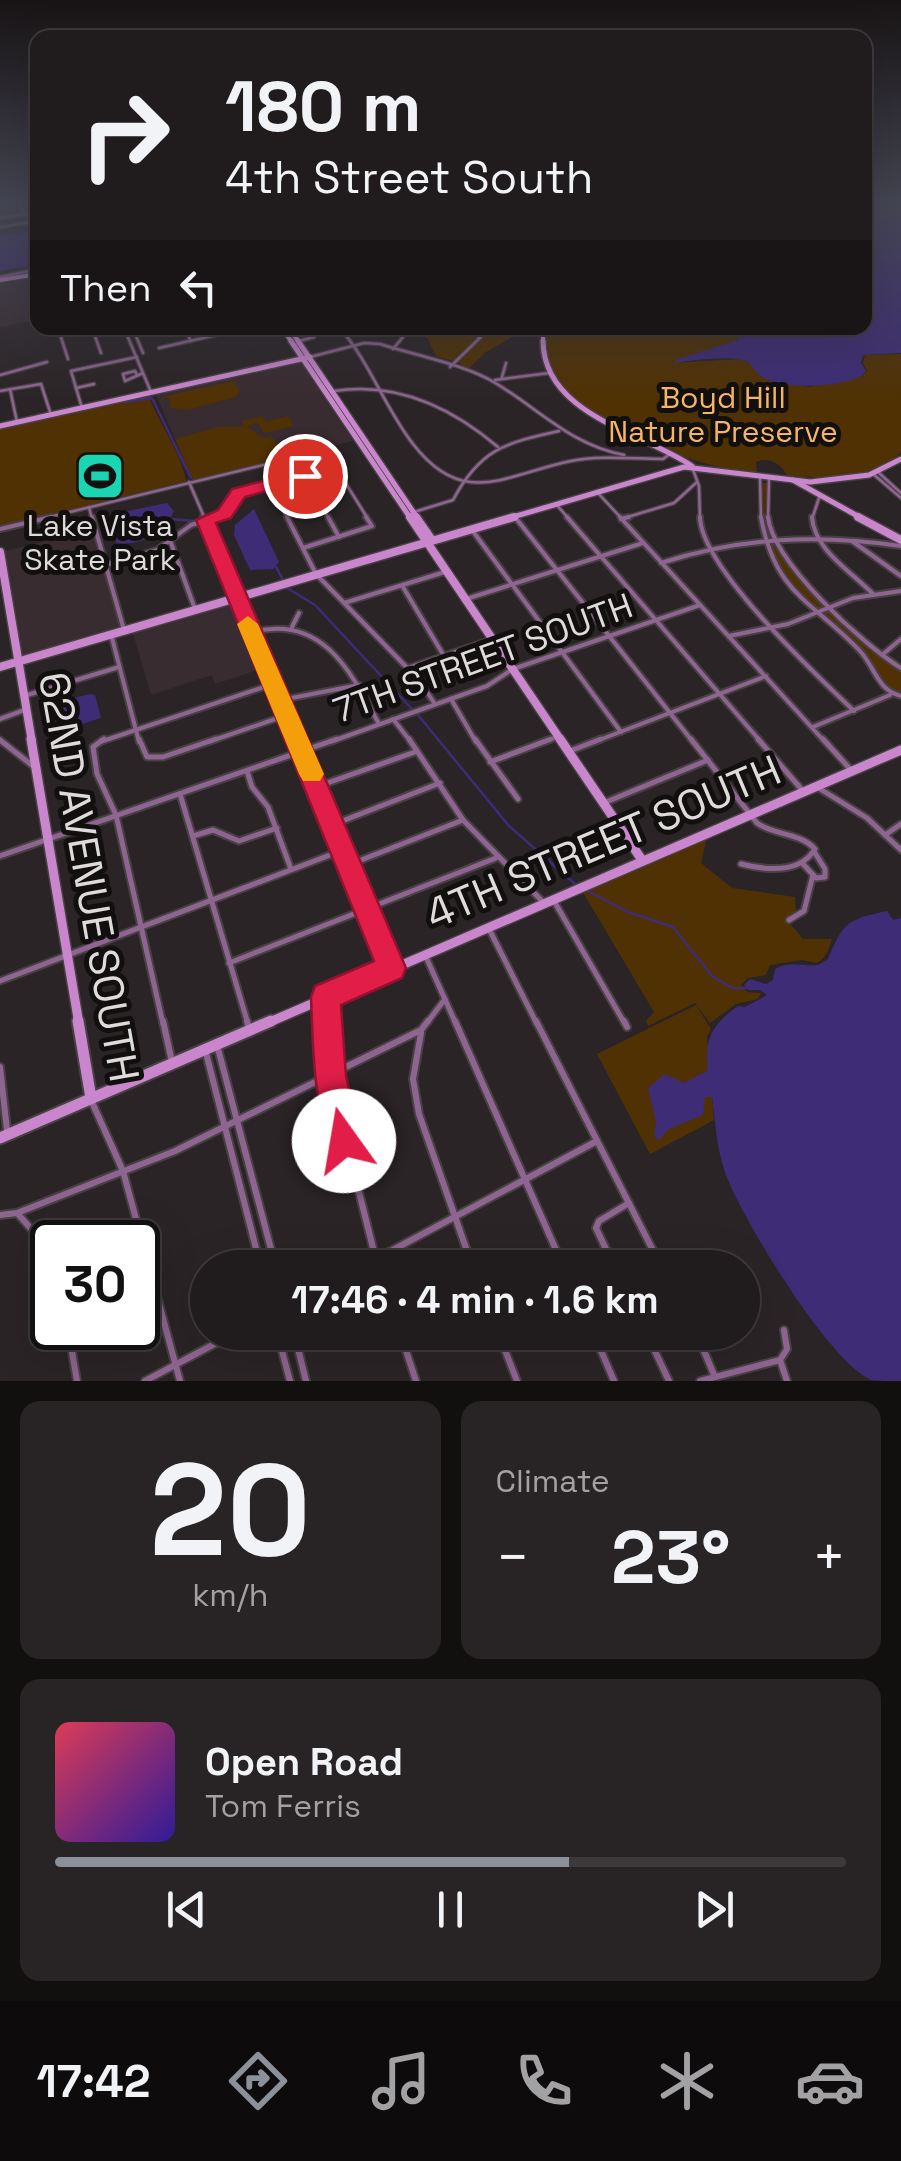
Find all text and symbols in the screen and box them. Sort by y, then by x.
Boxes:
text: 180 m [225,62,422,151]
icon: right [60,70,190,200]
text: 4th Street South [225,149,593,206]
icon: left [171,260,226,315]
text: Then [60,264,151,312]
park label: Boyd Hill Nature Preserve [608,378,838,451]
pin [263,434,348,519]
icon: arrive [278,449,333,504]
sports icon: Lake Vista Skate Park [74,450,126,502]
place label: Lake Vista Skate Park [24,506,176,579]
street label: 7TH STREET SOUTH [327,583,639,733]
street label: 62ND AVENUE SOUTH [27,668,151,1086]
street label: 4TH STREET SOUTH [417,743,789,941]
position arrow [292,1089,396,1193]
speed limit sign: 30 [30,1220,160,1350]
text: 17:46 · 4 min · 1.6 km [291,1276,659,1324]
text: 20 [150,1427,311,1593]
text: Climate [496,1461,610,1501]
text: 23° [611,1509,731,1605]
text: − [496,1522,530,1592]
text: + [812,1522,846,1592]
text: km/h [192,1575,268,1615]
text: Open Road [205,1738,403,1786]
text: Tom Ferris [205,1786,361,1826]
icon: previous [159,1882,214,1937]
icon: pause [423,1882,478,1937]
icon: next [687,1882,742,1937]
icon: directions [223,2046,293,2116]
icon: music [366,2046,436,2116]
icon: phone [509,2046,579,2116]
icon: climate [652,2046,722,2116]
icon: car [795,2046,865,2116]
text: 17:42 [36,2053,150,2110]

